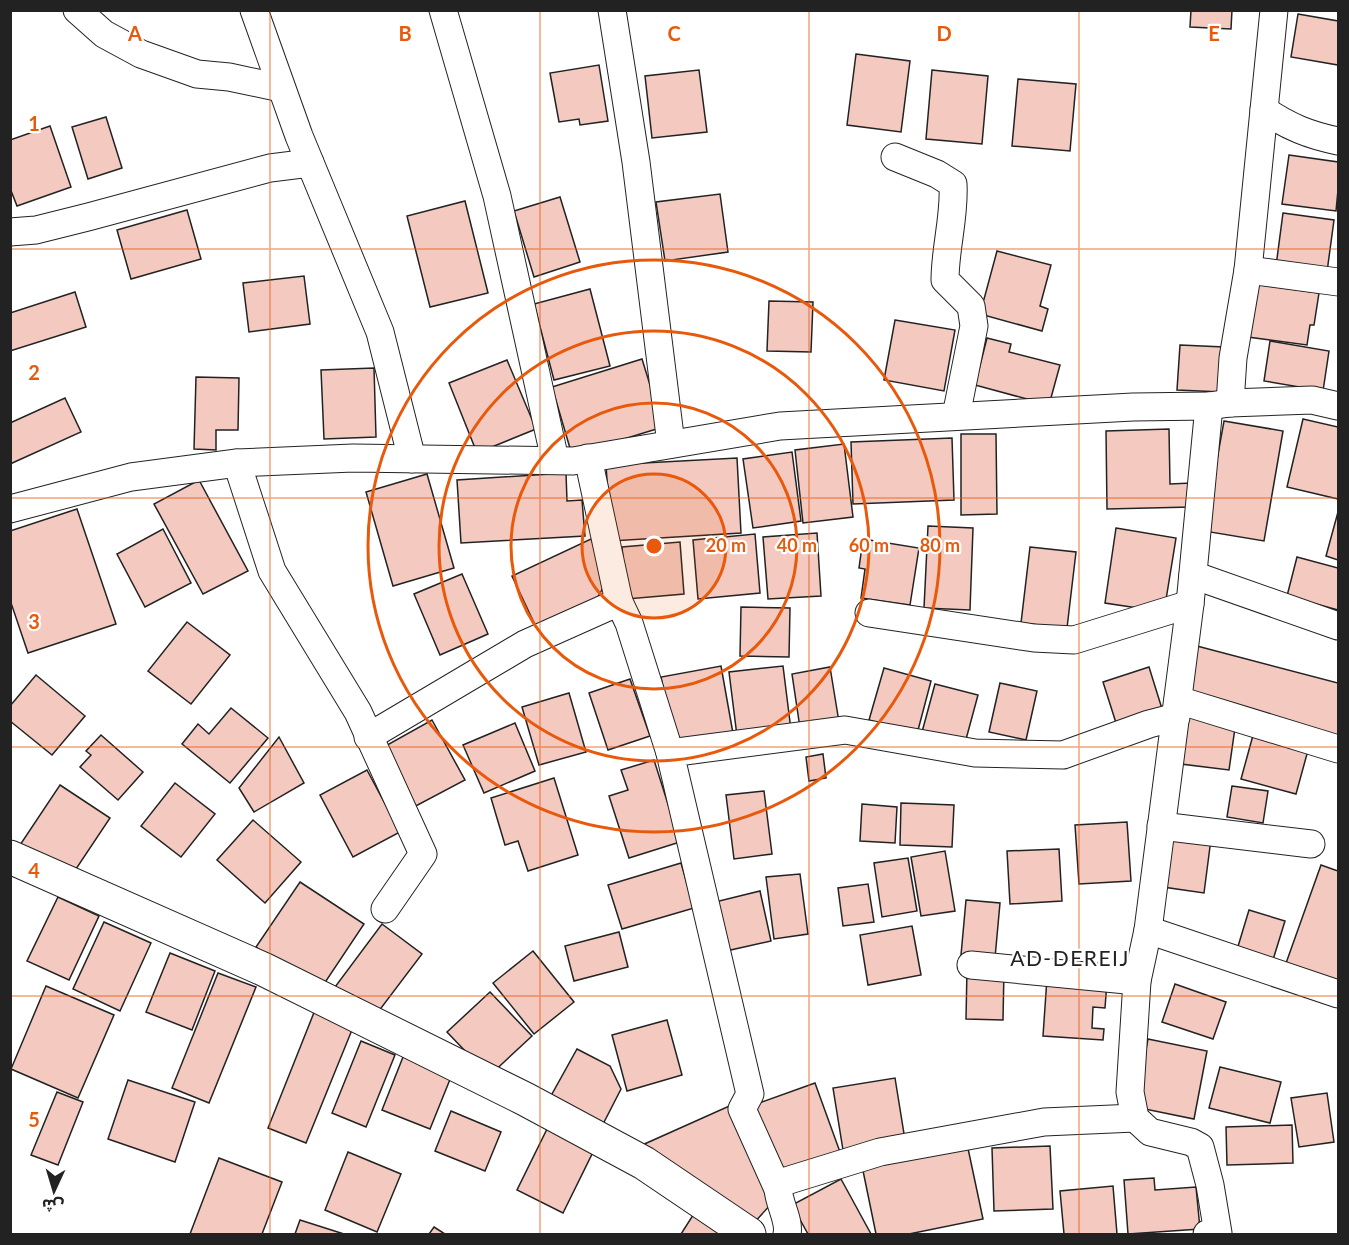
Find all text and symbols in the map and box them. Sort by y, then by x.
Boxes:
text: A [127,21,142,45]
text: B [398,21,412,45]
text: C [667,21,681,45]
text: D [936,21,952,45]
text: E [1208,21,1220,45]
text: 1 [28,111,40,135]
text: 2 [28,360,40,384]
text: 20 m [706,534,746,556]
text: 40 m [777,534,817,556]
text: 60 m [849,534,889,556]
text: 80 m [920,534,960,556]
centre of rings [644,536,664,556]
text: 3 [28,609,40,633]
text: 4 [28,858,40,882]
district label: AD-DEREIJ [1010,945,1130,970]
text: 5 [28,1107,40,1131]
north arrow [24,1161,84,1221]
text: ش [41,1195,65,1217]

